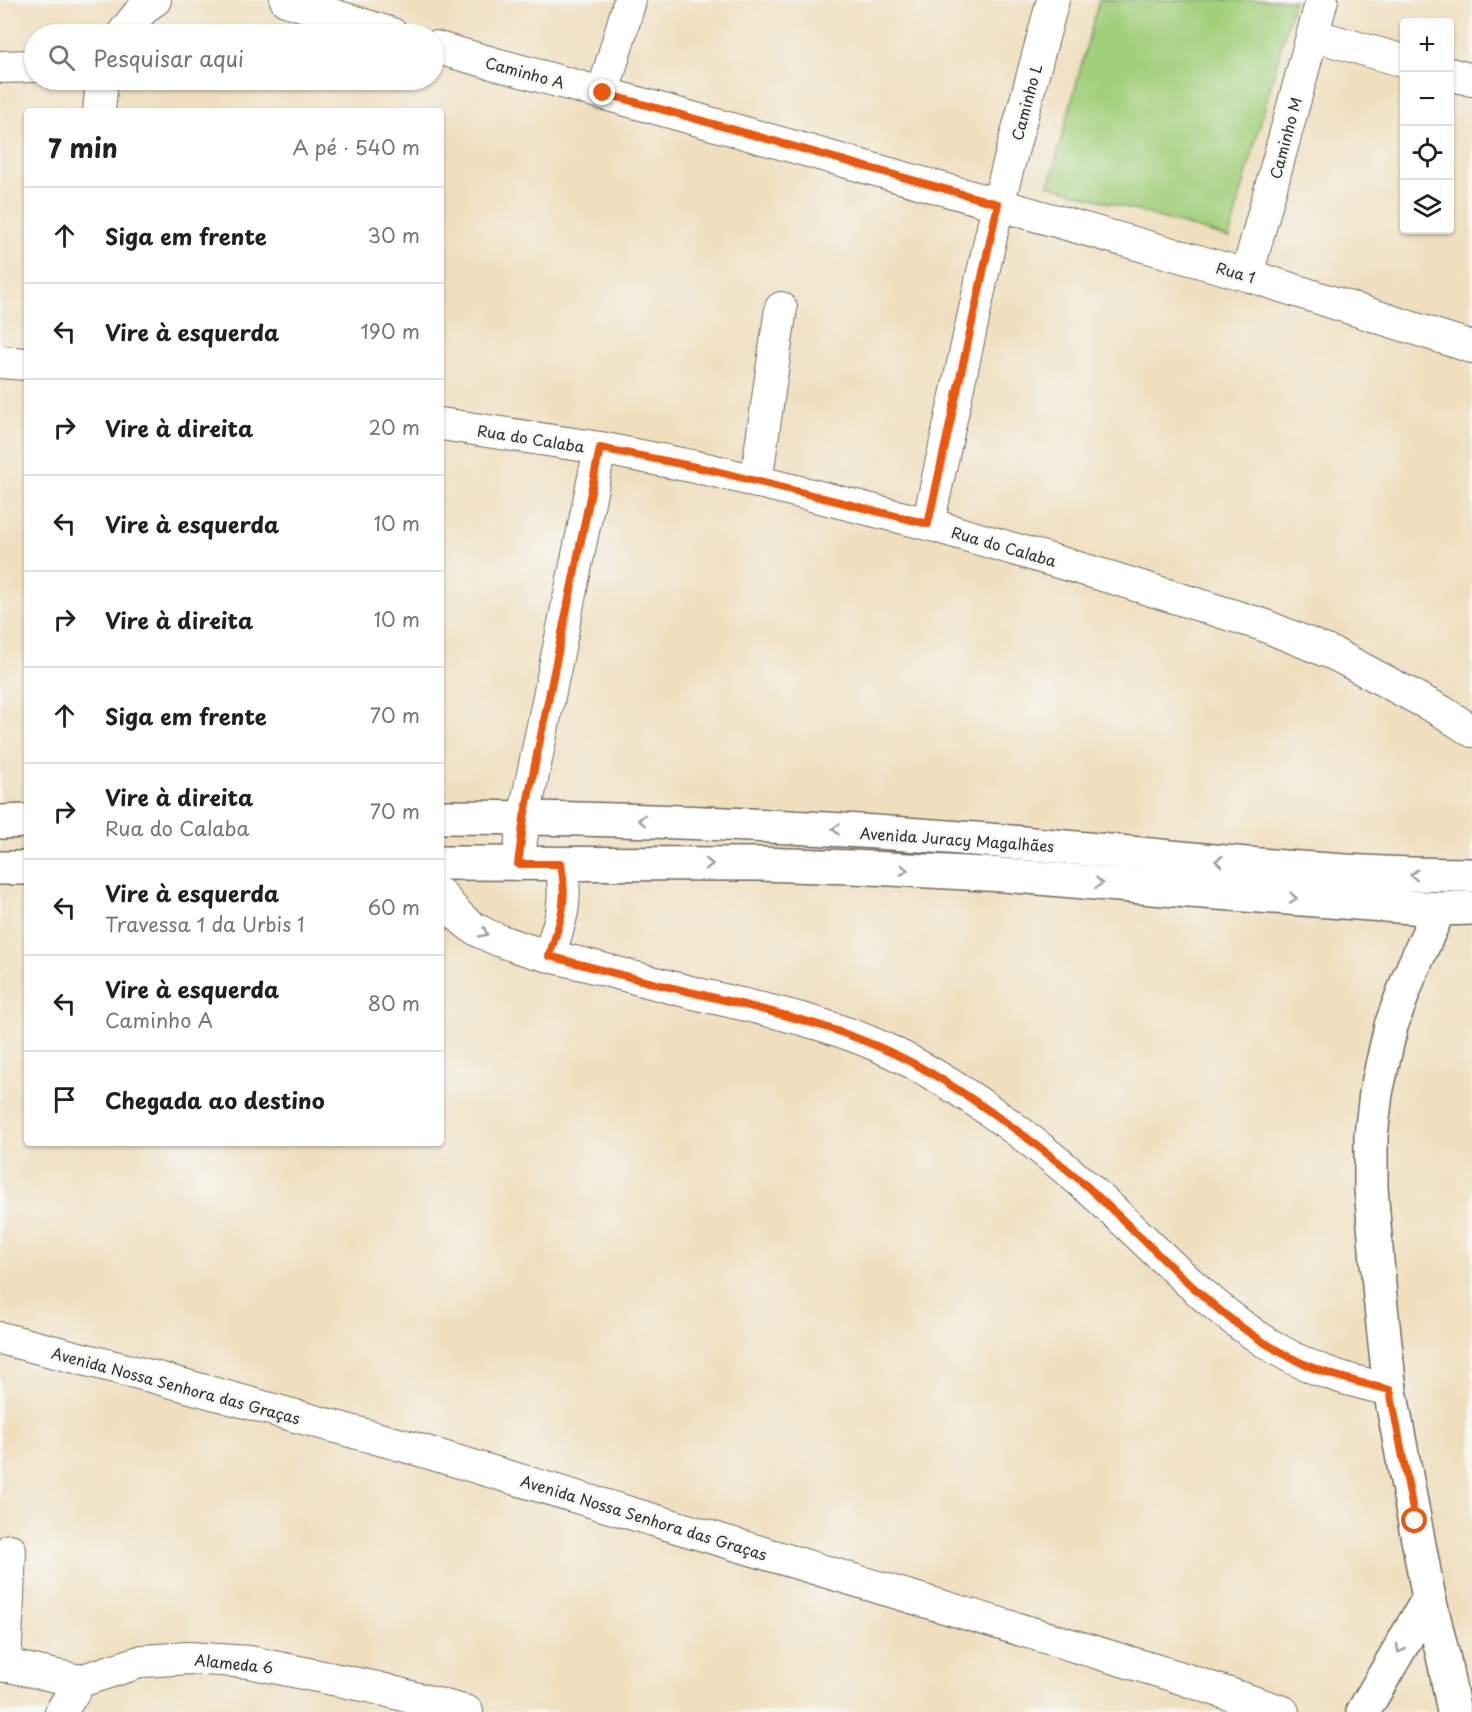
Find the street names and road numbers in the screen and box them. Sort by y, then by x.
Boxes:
street label: Caminho A [483,50,567,94]
street label: Caminho L [1005,61,1047,143]
street label: Caminho M [1263,95,1307,181]
street label: Rua 1 [1214,255,1258,289]
street label: Rua do Calaba [476,418,587,458]
street label: Rua do Calaba [949,520,1060,572]
street label: Avenida Juracy Magalhães [859,821,1055,857]
street label: Avenida Nossa Senhora das Graças [49,1341,303,1429]
street label: Avenida Nossa Senhora das Graças [518,1469,770,1565]
street label: Alameda 6 [194,1647,274,1679]

